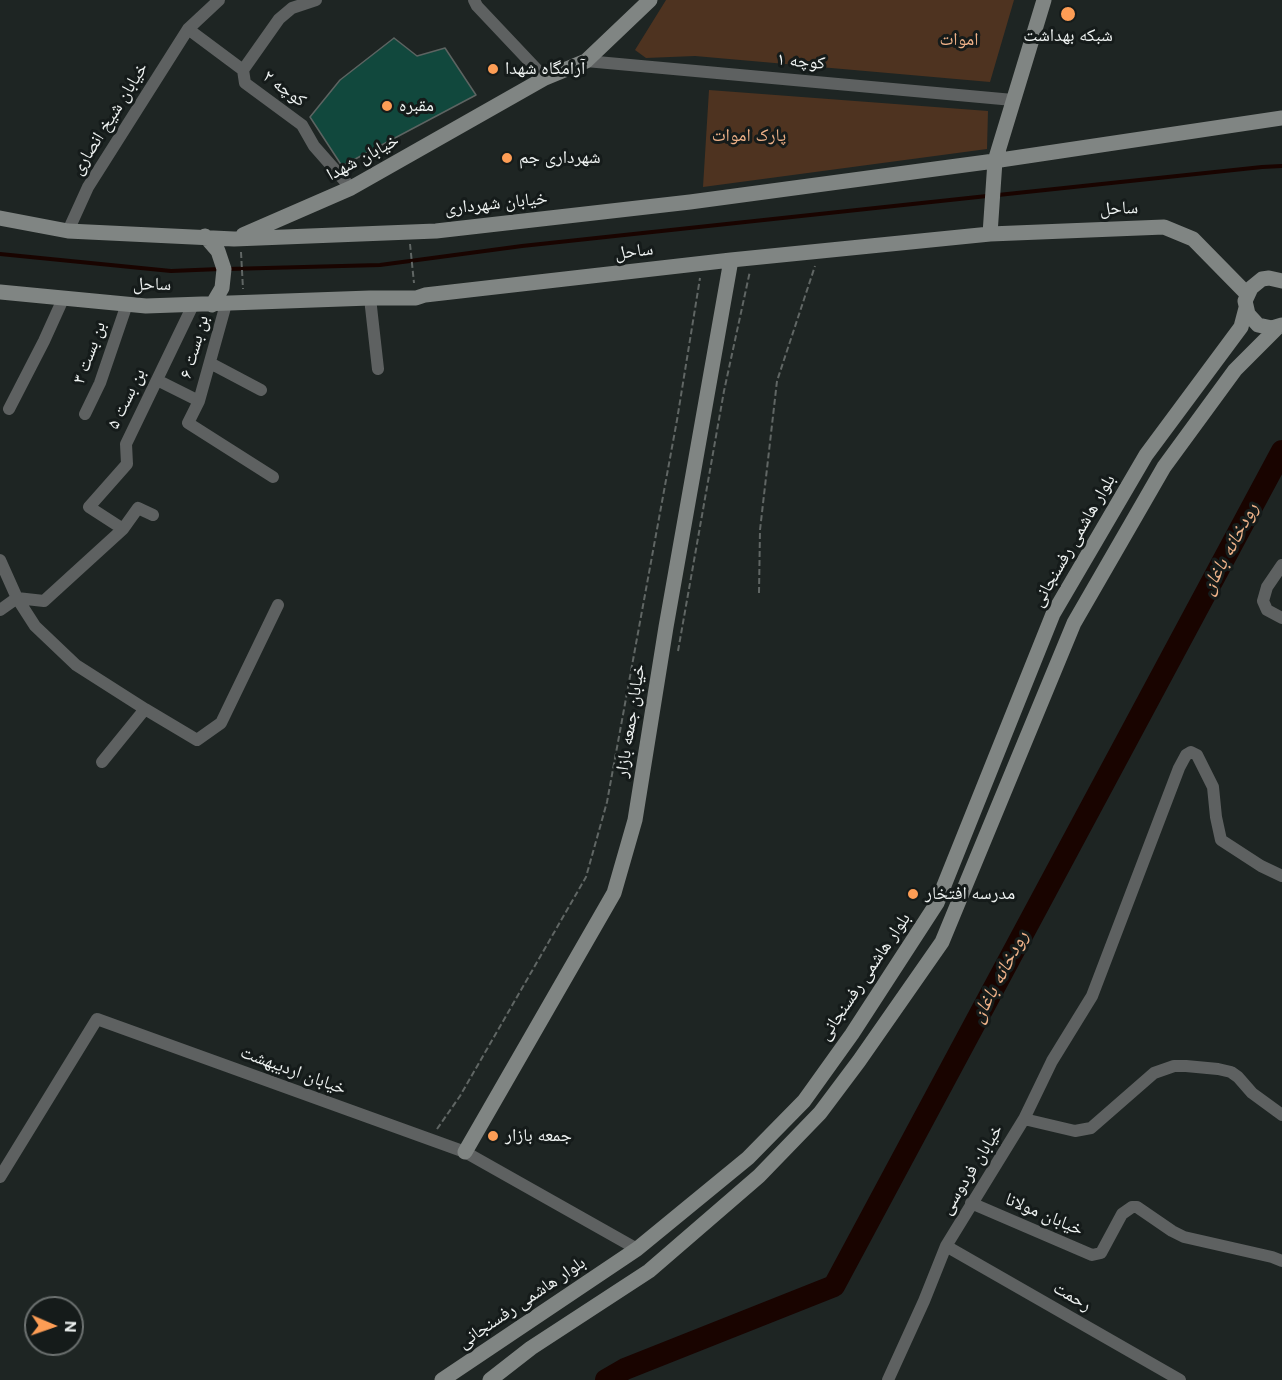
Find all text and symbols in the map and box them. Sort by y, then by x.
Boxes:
marker: شبکه بهداشت [1059,5,1077,23]
place label: شبکه بهداشت [1023,25,1113,47]
park label: اموات [939,29,979,51]
street label: کوچه ۱ [776,49,826,75]
place label: آرامگاه شهدا [505,58,585,80]
street label: خیابان شیخ انصاری [67,59,153,179]
marker: آرامگاه شهدا [486,62,500,76]
street label: کوچه ۲ [258,66,310,112]
place label: مقبره [399,95,434,117]
marker: مقبره [380,99,394,113]
park label: پارک اموات [712,125,786,147]
street label: خیابان شهدا [323,130,403,186]
place label: شهرداری جم [519,147,601,169]
marker: شهرداری جم [500,151,514,165]
street label: خیابان شهرداری [444,188,548,220]
street label: ساحل [1099,198,1139,220]
street label: ساحل [614,239,654,265]
street label: ساحل [133,274,171,296]
street label: بن بست ۶ [176,313,214,381]
street label: بن بست ۳ [69,319,111,387]
street label: بن بست ۵ [103,365,151,433]
street label: بلوار هاشمی رفسنجانی [1027,471,1121,611]
water label: رودخانه باغان [1196,499,1264,599]
street label: خیابان جمعه بازار [611,663,651,779]
place label: مدرسه افتخار [925,883,1015,905]
marker: مدرسه افتخار [906,887,920,901]
street label: بلوار هاشمی رفسنجانی [814,909,916,1045]
water label: رودخانه باغان [966,927,1034,1027]
street label: خیابان اردیبهشت [237,1042,349,1100]
street label: خیابان فردوسی [936,1121,1008,1219]
place label: جمعه بازار [505,1125,572,1147]
marker: جمعه بازار [486,1129,500,1143]
street label: خیابان مولانا [1002,1189,1086,1241]
street label: بلوار هاشمی رفسنجانی [454,1252,590,1354]
street label: رحمت [1049,1278,1095,1316]
north arrow [24,1296,84,1356]
text: N [60,1320,81,1333]

